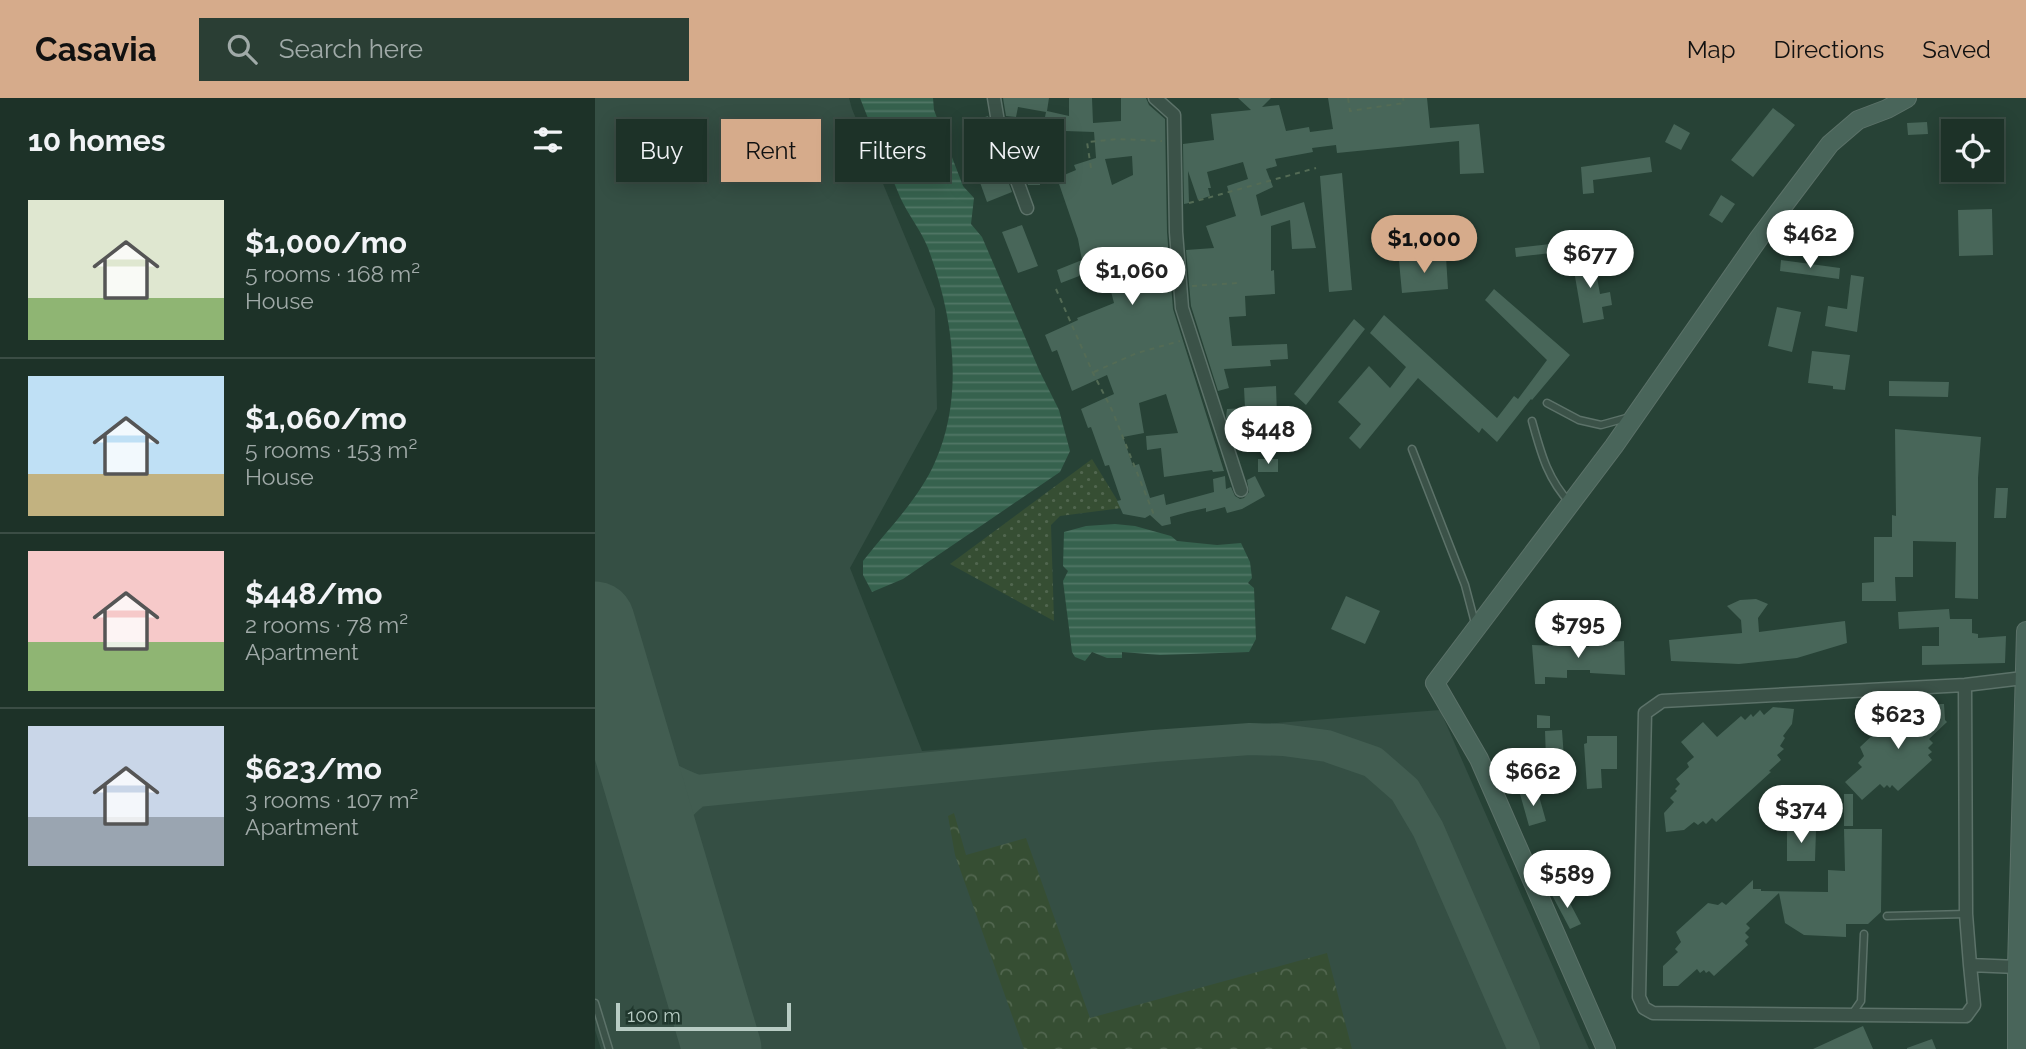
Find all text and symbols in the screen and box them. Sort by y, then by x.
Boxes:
search box [199,18,689,81]
text: Casavia [35,30,157,69]
icon: search [223,30,261,68]
text: Search here [279,34,423,64]
text: Map [1687,35,1736,64]
text: Directions [1774,35,1884,64]
text: Saved [1922,35,1991,64]
chip: Buy [616,119,707,182]
chip: Rent [721,119,821,182]
chip: Filters [835,119,950,182]
chip: New [964,119,1064,182]
map controls [1941,119,2004,182]
button: locate [1941,119,2004,182]
icon: filters [529,121,567,159]
text: 10 homes [28,123,165,158]
pin: $462 [1769,211,1851,270]
pin: $1,000 [1367,216,1481,275]
text: $462 [1783,219,1837,246]
text: $1,000 [1387,224,1461,251]
text: $1,000/mo [245,225,407,260]
icon: home [84,228,168,312]
pin: $677 [1549,230,1631,290]
text: $677 [1563,239,1617,266]
pin: $1,060 [1075,248,1189,307]
text: $1,060 [1095,256,1169,283]
text: 5 rooms · 168 m² [245,260,420,287]
text: House [245,287,314,314]
text: $1,060/mo [245,401,407,436]
icon: home [84,404,168,488]
pin: $448 [1227,406,1309,466]
text: $448 [1241,415,1295,442]
text: 5 rooms · 153 m² [245,436,417,463]
text: House [245,463,314,490]
text: $448/mo [245,576,383,611]
icon: home [84,579,168,663]
pin: $795 [1537,601,1619,660]
text: $795 [1551,609,1605,636]
text: 2 rooms · 78 m² [245,611,408,638]
text: Apartment [245,638,359,665]
pin: $623 [1857,692,1939,751]
text: $623 [1871,700,1925,727]
pin: $662 [1492,748,1574,808]
text: $623/mo [245,751,382,786]
icon: home [84,754,168,838]
text: $662 [1505,757,1561,784]
text: 3 rooms · 107 m² [245,786,419,813]
pin: $374 [1760,786,1842,845]
text: $374 [1775,794,1827,821]
text: Apartment [245,813,359,840]
pin: $589 [1526,850,1608,910]
text: $589 [1540,859,1594,886]
scale bar [616,1000,791,1032]
text: 100 m [627,1004,681,1026]

